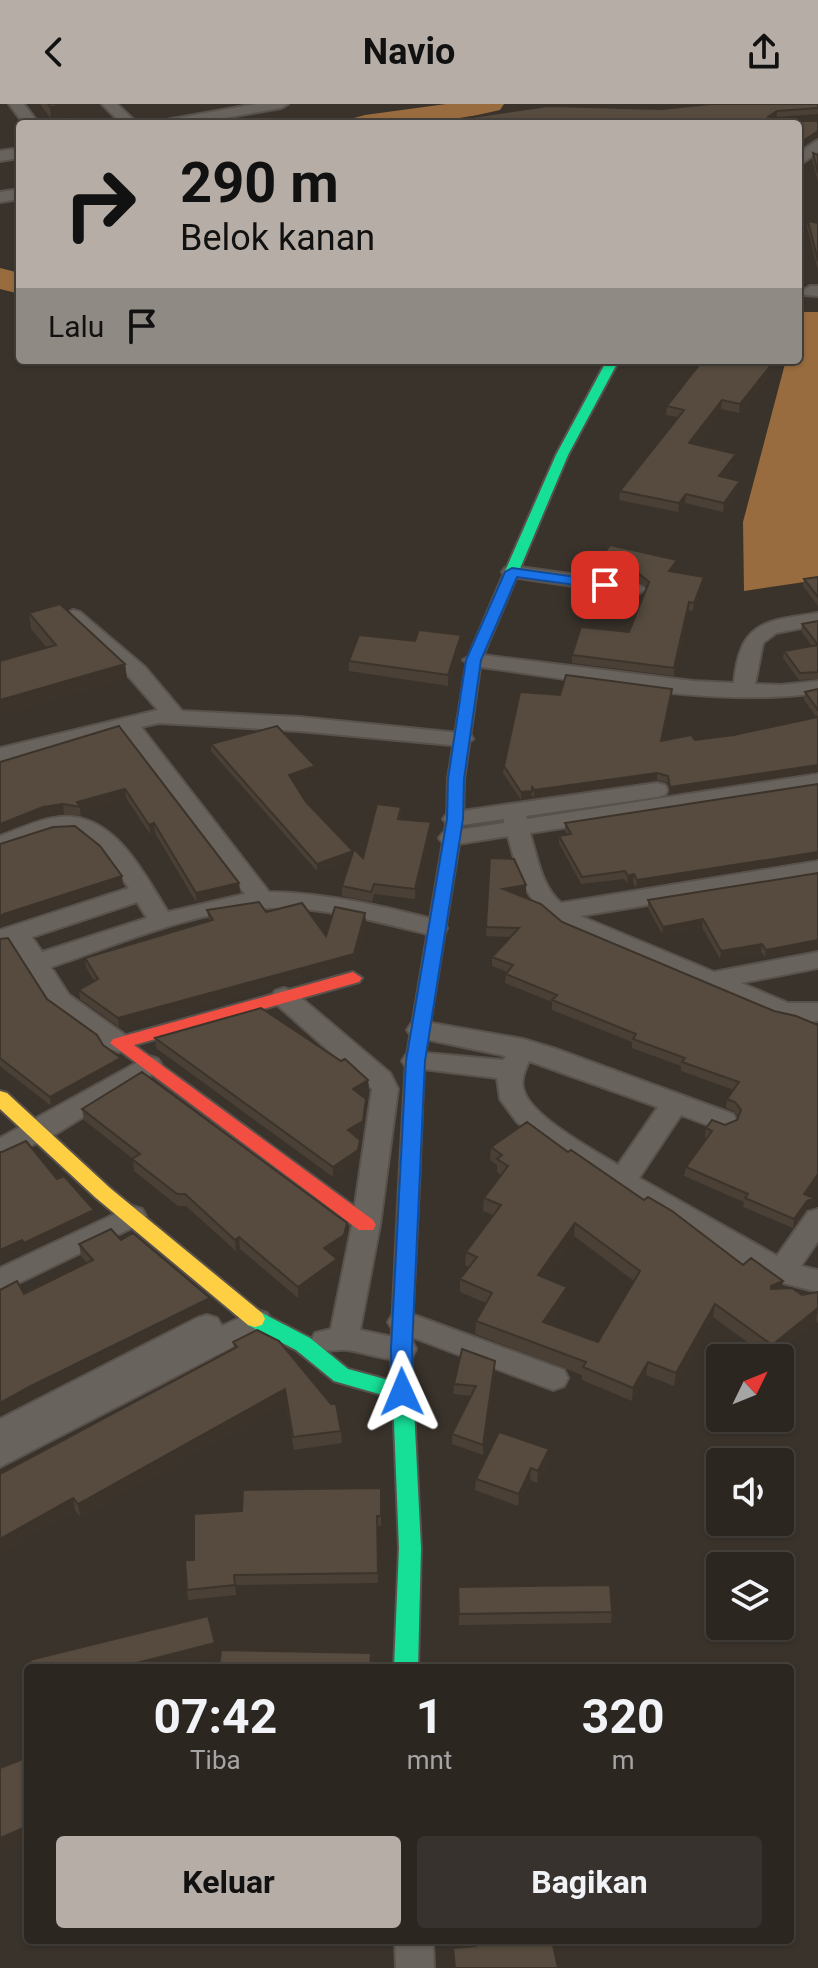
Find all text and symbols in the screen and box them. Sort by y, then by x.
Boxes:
icon: back [32,30,76,74]
icon: share [742,30,786,74]
text: Navio [363,31,455,73]
text: 290 m [180,150,339,216]
icon: right [48,152,152,256]
text: Belok kanan [180,217,375,259]
icon: arrive [120,304,164,348]
text: Lalu [48,309,104,344]
pin [571,551,639,619]
icon: arrive [583,563,627,607]
north arrow [706,1344,794,1432]
map controls [706,1344,794,1640]
position arrow [360,1350,444,1434]
button: sound [706,1448,794,1536]
button: layers [706,1552,794,1640]
text: 07:42 [154,1688,277,1745]
text: 1 [416,1688,443,1745]
text: 320 [582,1688,664,1745]
text: Tiba [190,1745,241,1775]
text: mnt [407,1745,452,1775]
text: m [612,1745,635,1775]
button: Keluar [56,1836,401,1928]
button: Bagikan [417,1836,762,1928]

